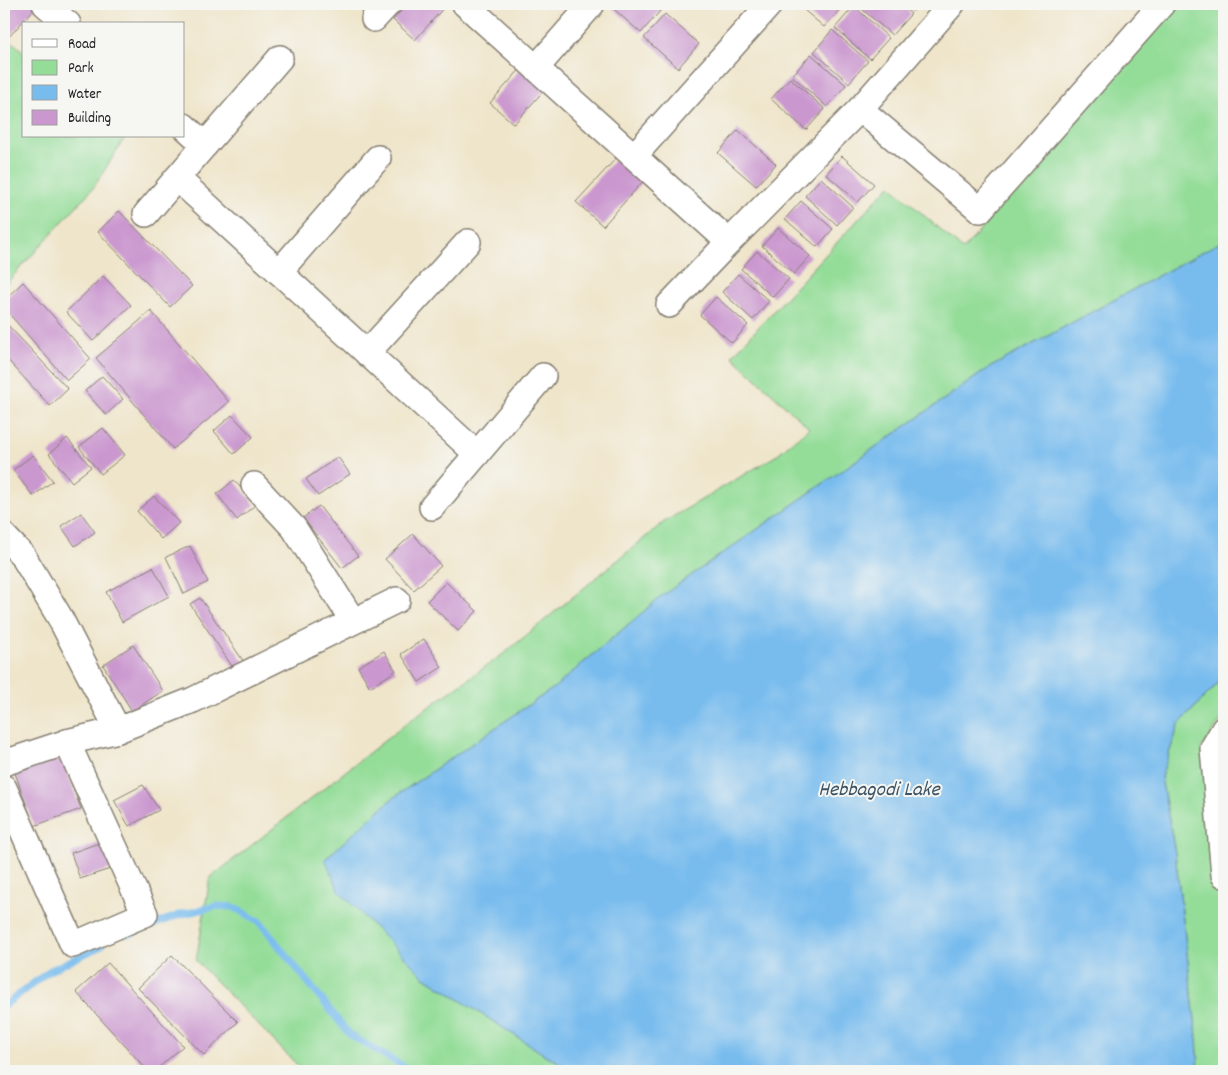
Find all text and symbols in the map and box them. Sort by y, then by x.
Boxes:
legend [22,22,185,138]
text: Road [68,34,96,56]
text: Park [68,58,94,80]
text: Water [68,84,102,106]
text: Building [68,108,111,130]
water label: Hebbagodi Lake [818,776,941,806]

